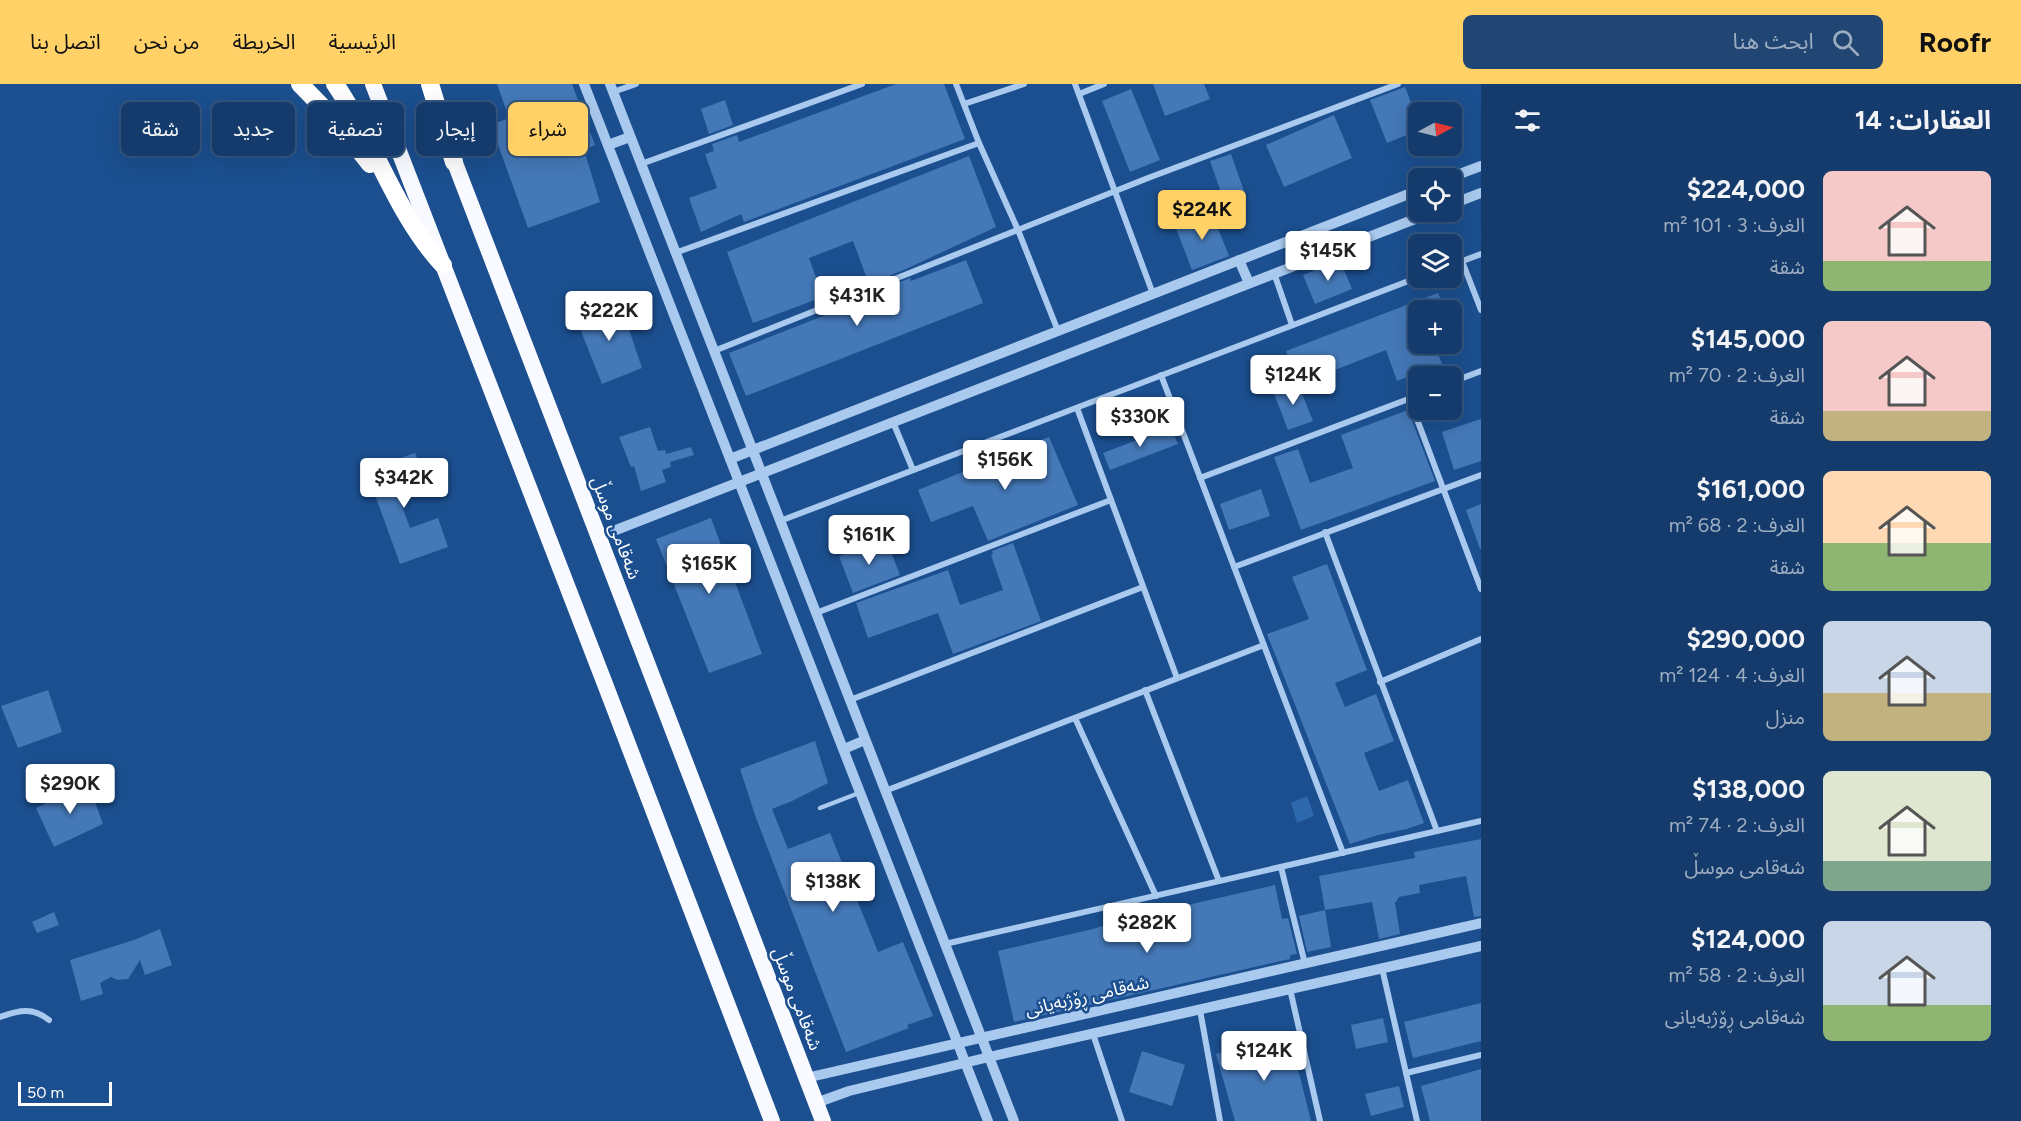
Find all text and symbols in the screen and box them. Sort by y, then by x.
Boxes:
search box [1463,15,1883,69]
text: Roofr [1919,25,1991,59]
icon: search [1829,26,1862,59]
text: ابحث هنا [1733,28,1814,55]
text: اتصل بنا [30,29,101,54]
text: من نحن [134,29,200,54]
text: الخريطة [233,29,296,54]
text: الرئيسية [329,29,396,54]
chip: شقة [121,102,200,156]
chip: جديد [212,102,295,156]
chip: تصفية [307,102,404,156]
chip: إيجار [416,102,496,156]
chip: شراء [508,102,588,156]
north arrow [1408,102,1462,156]
map controls [1408,102,1462,420]
icon: filters [1511,104,1544,137]
text: العقارات: 14 [1855,104,1991,136]
button: locate [1408,168,1462,222]
text: $224,000 [1687,173,1805,205]
pin: $224K [1160,190,1244,241]
icon: home [1871,195,1943,267]
text: $224K [1172,197,1232,221]
text: الغرف: 3 · 101 m² [1663,213,1805,237]
pin: $145K [1286,231,1370,282]
button: layers [1408,234,1462,288]
text: $145K [1299,238,1357,262]
text: شقة [1770,255,1805,279]
pin: $431K [815,276,899,327]
text: $431K [829,283,885,307]
pin: $222K [567,291,651,342]
text: $222K [579,298,639,322]
button: + [1408,300,1462,354]
text: $145,000 [1691,323,1805,355]
icon: home [1871,345,1943,417]
pin: $124K [1251,355,1335,406]
text: $124K [1264,362,1322,386]
text: الغرف: 2 · 70 m² [1669,363,1805,387]
button: − [1408,366,1462,420]
pin: $330K [1098,397,1182,448]
text: $330K [1110,404,1170,428]
text: شقة [1770,405,1805,429]
pin: $156K [963,440,1047,491]
text: $156K [977,447,1033,471]
pin: $342K [362,458,446,509]
text: $342K [374,465,434,489]
street label: شەقامی موسڵ [586,473,648,583]
text: $161,000 [1696,473,1805,505]
icon: home [1871,495,1943,567]
text: الغرف: 2 · 68 m² [1669,513,1805,537]
pin: $161K [827,515,911,566]
text: $161K [843,522,895,546]
pin: $165K [667,544,751,595]
text: $165K [681,551,737,575]
text: شقة [1770,555,1805,579]
text: $290,000 [1686,623,1805,655]
icon: home [1871,645,1943,717]
text: الغرف: 4 · 124 m² [1659,663,1805,687]
text: منزل [1766,705,1805,729]
pin: $290K [28,764,112,815]
text: $290K [40,771,100,795]
text: $138,000 [1692,773,1805,805]
icon: home [1871,795,1943,867]
text: الغرف: 2 · 74 m² [1669,813,1805,837]
text: شەقامی موسڵ [1684,855,1805,879]
pin: $138K [791,862,875,913]
text: $138K [805,869,861,893]
pin: $282K [1105,903,1189,954]
text: $282K [1117,910,1177,934]
text: $124,000 [1691,923,1805,955]
street label: شەقامی موسڵ [767,944,829,1054]
icon: home [1871,945,1943,1017]
text: الغرف: 2 · 58 m² [1668,963,1805,987]
street label: شەقامی ڕۆژبەیانی [1023,971,1152,1025]
text: شەقامی ڕۆژبەیانی [1665,1005,1805,1029]
pin: $124K [1222,1031,1306,1082]
text: $124K [1235,1038,1293,1062]
scale bar [18,1079,112,1106]
text: 50 m [27,1083,64,1102]

